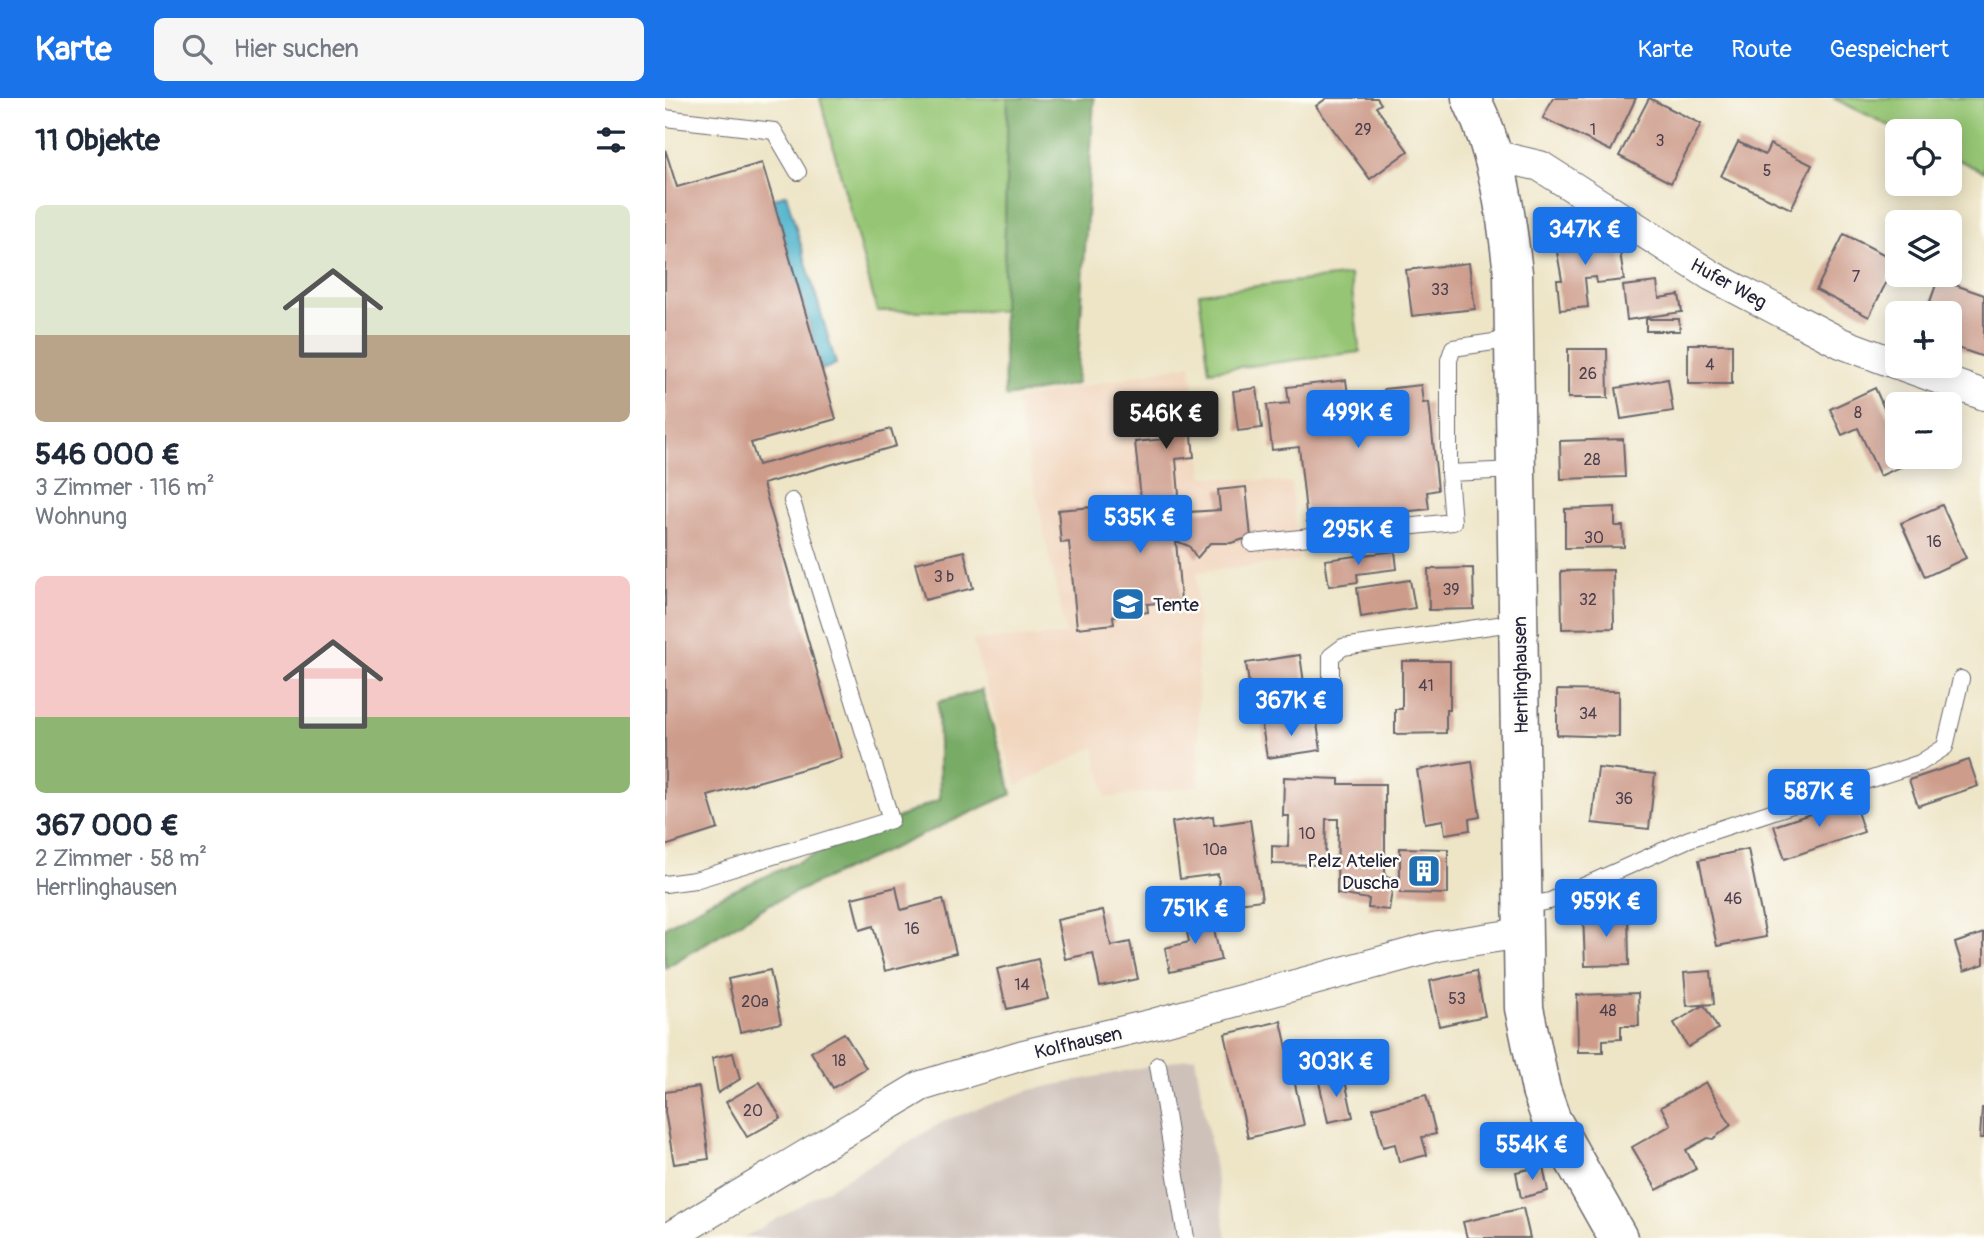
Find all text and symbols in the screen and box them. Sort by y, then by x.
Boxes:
search box [154,18,644,81]
text: Karte [35,29,112,70]
icon: search [178,30,216,68]
text: Hier suchen [234,33,359,65]
text: Karte [1637,35,1693,64]
text: Route [1731,35,1792,64]
text: Gespeichert [1830,35,1949,64]
map controls [1885,119,1962,469]
button: locate [1885,119,1962,196]
house number: 29 [1354,120,1372,140]
house number: 1 [1590,120,1596,140]
icon: filters [592,121,630,159]
text: 11 Objekte [35,122,160,159]
house number: 3 [1656,131,1665,151]
house number: 5 [1763,161,1771,181]
pin: 347K € [1528,208,1642,267]
button: layers [1885,210,1962,287]
text: 347K € [1549,215,1621,244]
icon: home [270,250,396,376]
street label: Hufer Weg [1686,253,1771,315]
house number: 7 [1852,267,1861,287]
house number: 33 [1431,280,1449,300]
button: + [1885,301,1962,378]
house number: 4 [1705,355,1715,375]
house number: 26 [1579,364,1597,384]
pin: 499K € [1301,390,1415,450]
pin: 546K € [1109,392,1223,451]
button: − [1885,392,1962,469]
text: 499K € [1322,398,1394,427]
text: 546K € [1129,399,1203,428]
house number: 8 [1854,403,1862,423]
text: 546 000 € [35,436,180,473]
house number: 28 [1583,450,1601,470]
text: 3 Zimmer · 116 m² [35,473,215,502]
pin: 535K € [1083,496,1197,555]
text: Wohnung [35,502,127,531]
text: 535K € [1104,503,1176,532]
pin: 295K € [1301,508,1415,567]
text: 295K € [1322,515,1394,544]
house number: 30 [1584,528,1604,548]
house number: 16 [1926,532,1942,552]
house number: 3 b [934,567,954,587]
house number: 39 [1442,580,1460,600]
school or university icon: Tente [1109,585,1147,623]
house number: 32 [1579,590,1597,610]
place label: Tente [1153,593,1200,617]
street label: Herrlinghausen [1508,616,1534,734]
icon: home [270,621,396,747]
house number: 41 [1418,676,1434,696]
pin: 367K € [1234,678,1348,738]
text: 367K € [1255,686,1327,715]
house number: 34 [1579,704,1597,724]
pin: 587K € [1762,770,1876,829]
text: 587K € [1784,777,1854,806]
house number: 36 [1615,789,1633,809]
text: 367 000 € [35,807,179,844]
house number: 10 [1298,824,1316,844]
house number: 10a [1203,840,1227,860]
text: 2 Zimmer · 58 m² [35,844,207,873]
place label: Pelz Atelier Duscha [1307,849,1399,895]
building icon: Pelz Atelier Duscha [1405,852,1443,890]
text: Herrlinghausen [35,873,177,902]
pin: 959K € [1549,880,1663,939]
pin: 751K € [1138,886,1252,946]
text: 959K € [1571,887,1641,916]
house number: 46 [1724,889,1742,909]
text: 751K € [1161,894,1229,923]
house number: 16 [904,919,920,939]
house number: 14 [1014,975,1030,995]
house number: 53 [1448,989,1466,1009]
house number: 20a [741,992,769,1012]
house number: 48 [1599,1001,1617,1021]
street label: Kolfhausen [1032,1021,1124,1065]
pin: 303K € [1279,1040,1393,1099]
text: 303K € [1298,1047,1374,1076]
house number: 18 [832,1051,846,1071]
house number: 20 [743,1101,763,1121]
pin: 554K € [1475,1122,1589,1182]
text: 554K € [1496,1130,1568,1159]

